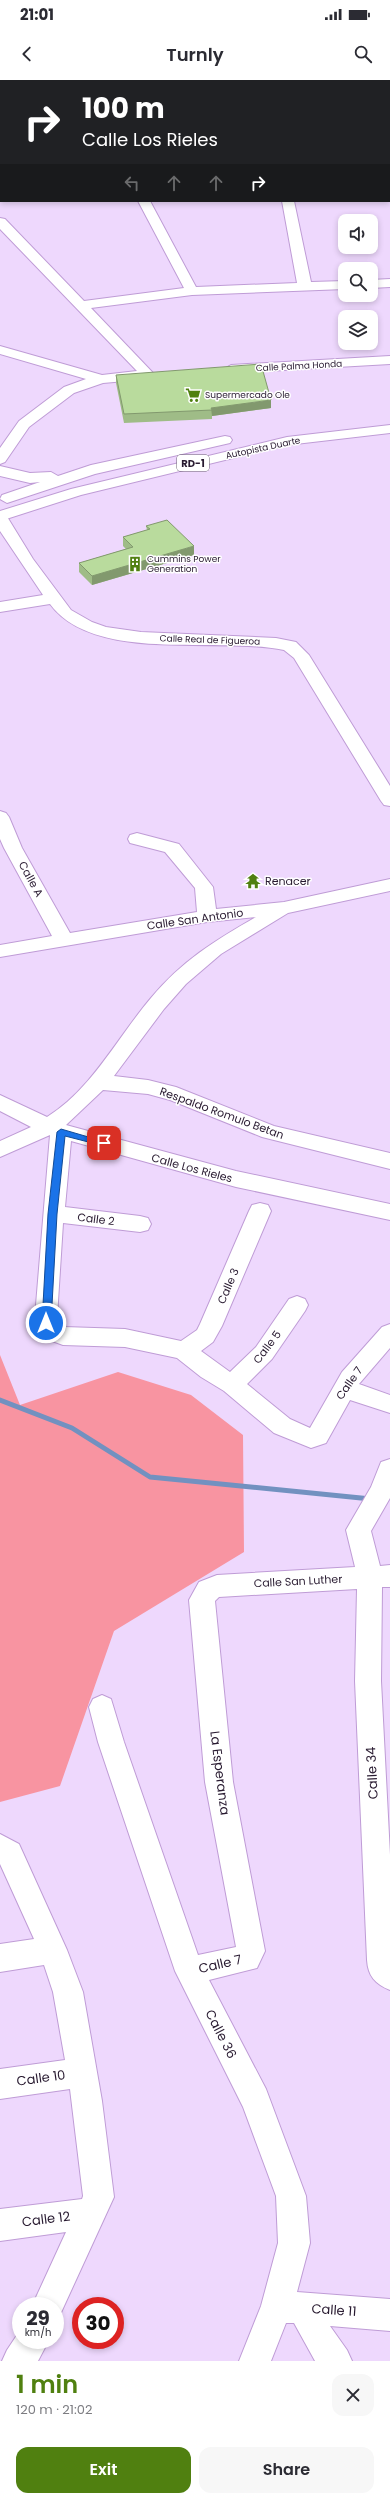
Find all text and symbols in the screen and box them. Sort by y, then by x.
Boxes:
text: 21:01 [20,4,54,25]
text: Turnly [166,42,224,67]
icon: back [16,43,38,65]
icon: search [352,43,374,65]
text: 100 m [82,89,165,128]
icon: right [16,96,68,148]
text: Calle Los Rieles [82,127,218,152]
icon: left [121,172,143,194]
icon: ahead [163,172,185,194]
icon: ahead [205,172,227,194]
icon: right [247,172,269,194]
map controls [338,214,378,350]
button: sound [338,214,378,254]
button: search [338,262,378,302]
button: layers [338,310,378,350]
street label: Calle Palma Honda [255,358,343,374]
supermarket icon: Supermercado Ole [184,386,202,404]
place label: Supermercado Ole [205,389,290,401]
street label: Autopista Duarte [225,434,302,462]
road number: RD-1 [177,455,209,471]
place label: Cummins Power Generation [147,553,221,575]
building icon: Cummins Power Generation [126,555,144,573]
street label: Calle Real de Figueroa [160,632,260,648]
street label: Calle A [15,858,48,900]
temple icon: Renacer [244,872,262,890]
place label: Renacer [265,873,311,889]
street label: Calle San Antonio [146,904,244,934]
street label: Respaldo Romulo Betan [158,1083,286,1143]
pin [87,1126,121,1160]
icon: arrive [93,1132,115,1154]
street label: Calle Los Rieles [150,1150,234,1187]
street label: Calle 2 [76,1209,116,1229]
street label: Calle 3 [213,1266,243,1306]
position arrow [25,1302,67,1344]
street label: Calle 5 [249,1327,285,1367]
street label: Calle 7 [332,1363,366,1403]
street label: Calle San Luther [253,1571,343,1591]
street label: La Esperanza [205,1730,235,1816]
street label: Calle 34 [361,1746,383,1800]
street label: Calle 7 [196,1950,244,1978]
street label: Calle 36 [201,2006,241,2062]
street label: Calle 10 [15,2065,67,2091]
street label: Calle 12 [21,2207,71,2231]
speed limit sign: 30 [72,2297,124,2349]
street label: Calle 11 [311,2299,357,2321]
text: 29 [26,2304,50,2332]
text: km/h [25,2325,51,2340]
text: 1 min [16,2368,78,2401]
button: close [332,2374,374,2416]
text: 120 m · 21:02 [16,2400,92,2419]
button: Exit [16,2447,191,2493]
button: Share [199,2447,374,2493]

